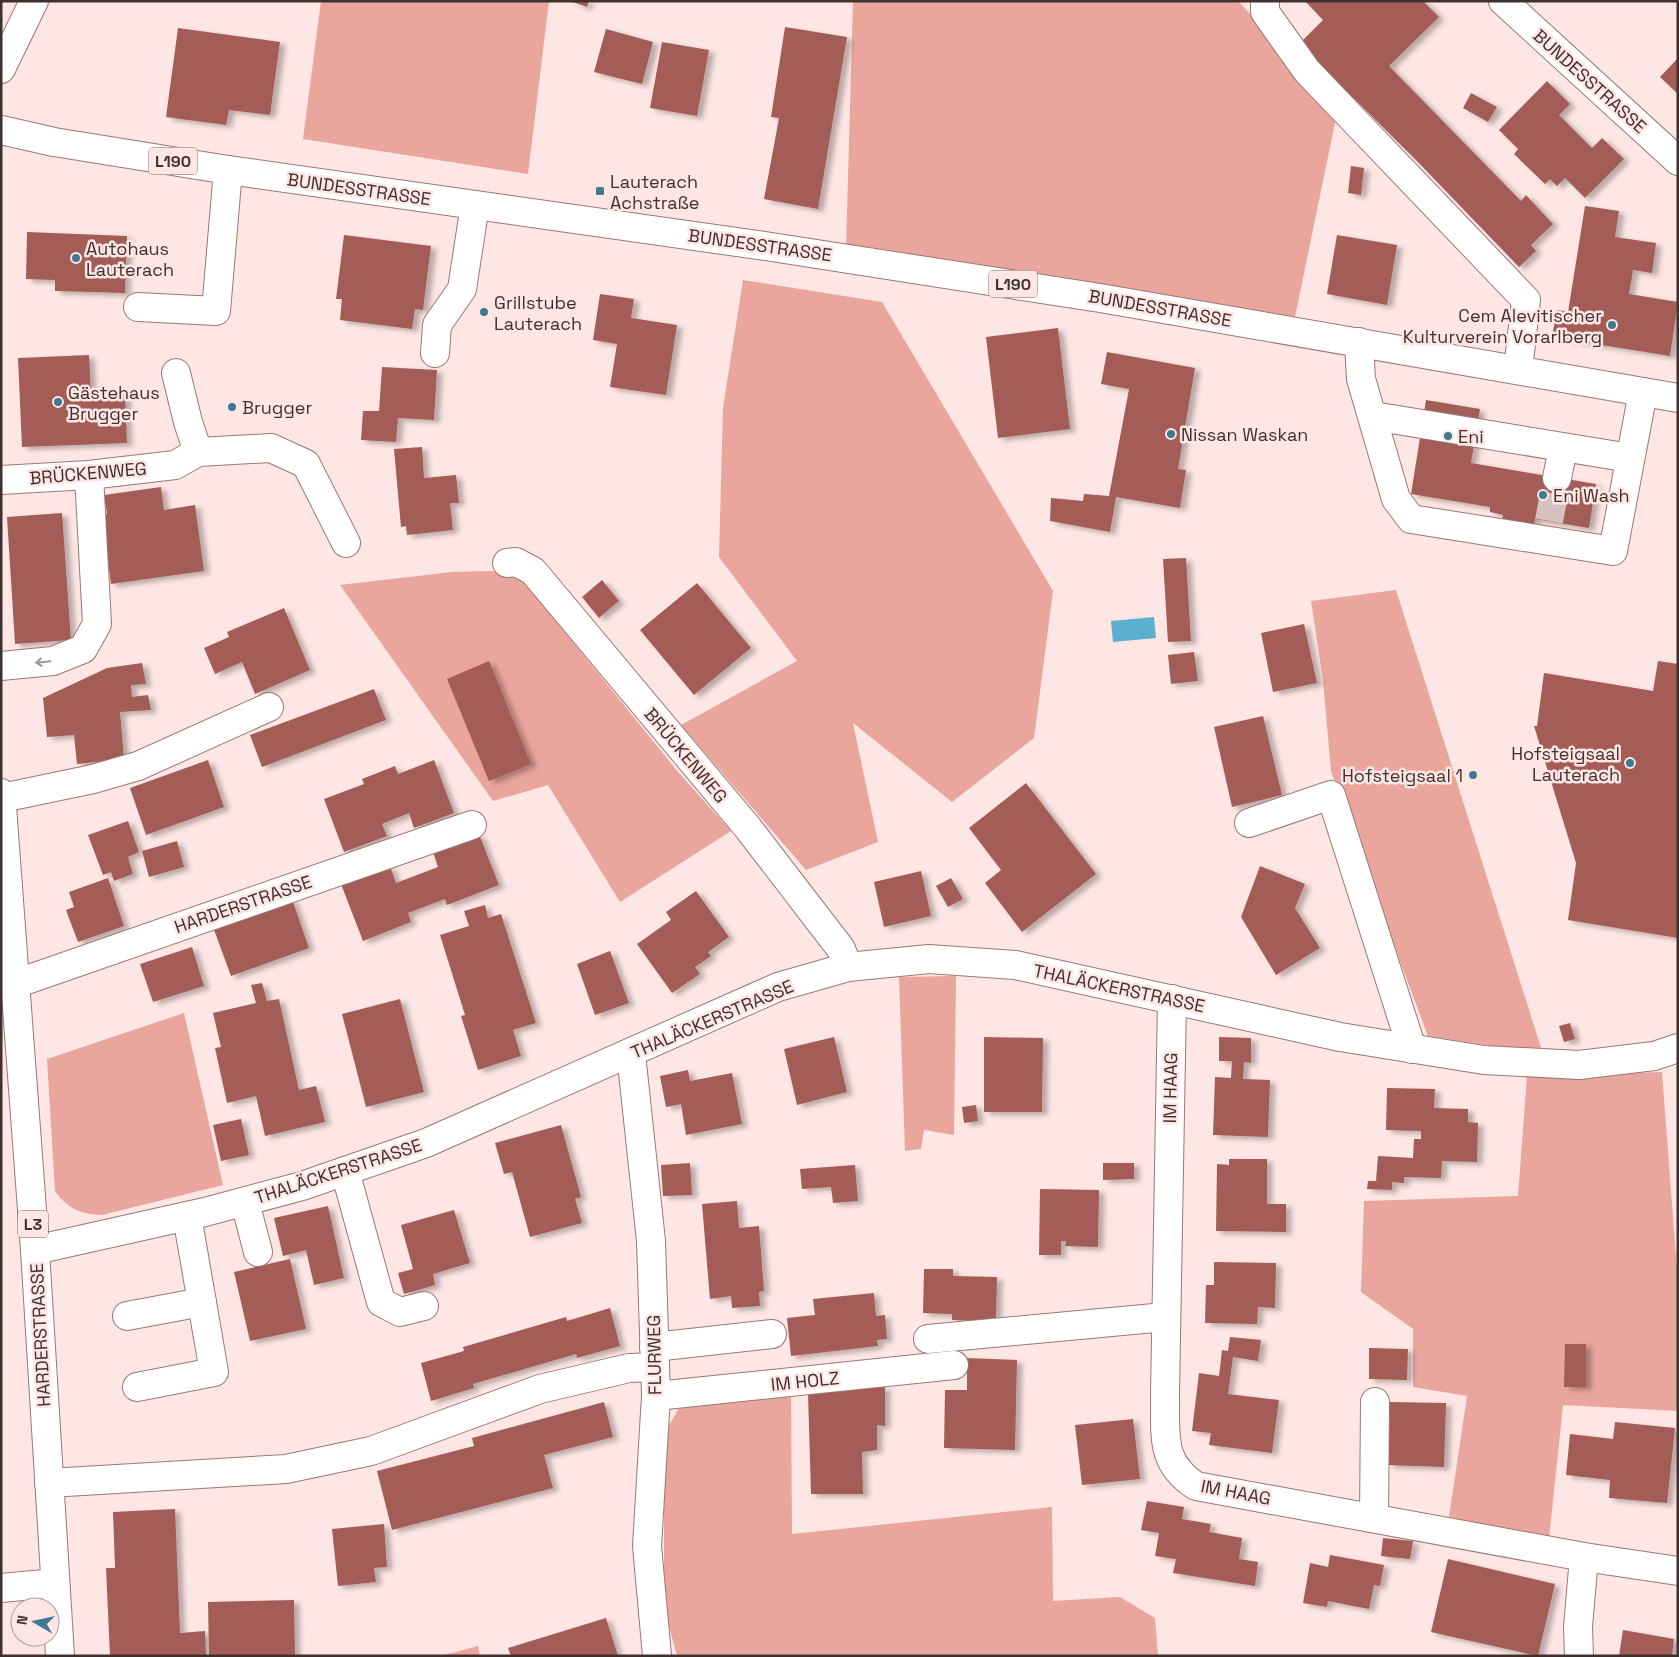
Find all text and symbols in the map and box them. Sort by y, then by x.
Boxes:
street label: BUNDESSTRASSE [1528,24,1652,138]
road number: L190 [149,148,197,175]
street label: BUNDESSTRASSE [286,168,432,210]
place label: Lauterach Achstraße [610,170,700,214]
marker: Lauterach Achstraße [594,185,606,197]
street label: BUNDESSTRASSE [687,224,833,266]
place label: Autohaus Lauterach [86,237,174,281]
marker: Autohaus Lauterach [70,252,82,264]
road number: L190 [989,270,1037,298]
street label: BUNDESSTRASSE [1087,284,1233,332]
place label: Grillstube Lauterach [494,291,582,335]
place label: Cem Alevitischer Kulturverein Vorarlberg [1403,304,1602,348]
marker: Grillstube Lauterach [478,306,490,318]
marker: Cem Alevitischer Kulturverein Vorarlberg [1606,319,1618,331]
place label: Gästehaus Brugger [68,381,160,425]
marker: Gästehaus Brugger [52,396,64,408]
place label: Brugger [242,396,312,419]
marker: Brugger [226,401,238,413]
place label: Nissan Waskan [1181,423,1308,446]
place label: Eni [1458,425,1484,448]
marker: Nissan Waskan [1165,428,1177,440]
marker: Eni [1442,430,1454,442]
street label: BRÜCKENWEG [28,456,148,490]
place label: Eni Wash [1553,484,1629,507]
marker: Eni Wash [1537,489,1549,501]
one-way arrow [36,657,52,667]
street label: BRÜCKENWEG [639,703,733,807]
place label: Hofsteigsaal Lauterach [1511,742,1620,786]
marker: Hofsteigsaal Lauterach [1624,757,1636,769]
place label: Hofsteigsaal 1 [1342,764,1463,787]
marker: Hofsteigsaal 1 [1467,769,1479,781]
street label: HARDERSTRASSE [171,870,315,938]
street label: THALÄCKERSTRASSE [1031,959,1207,1017]
street label: THALÄCKERSTRASSE [627,974,797,1064]
street label: IM HAAG [1158,1052,1182,1124]
street label: THALÄCKERSTRASSE [251,1133,425,1209]
road number: L3 [18,1210,48,1238]
street label: HARDERSTRASSE [25,1263,55,1407]
street label: FLURWEG [642,1315,666,1395]
street label: IM HOLZ [770,1366,840,1396]
street label: IM HAAG [1199,1474,1273,1510]
north arrow [10,1597,60,1647]
text: N [13,1614,32,1626]

